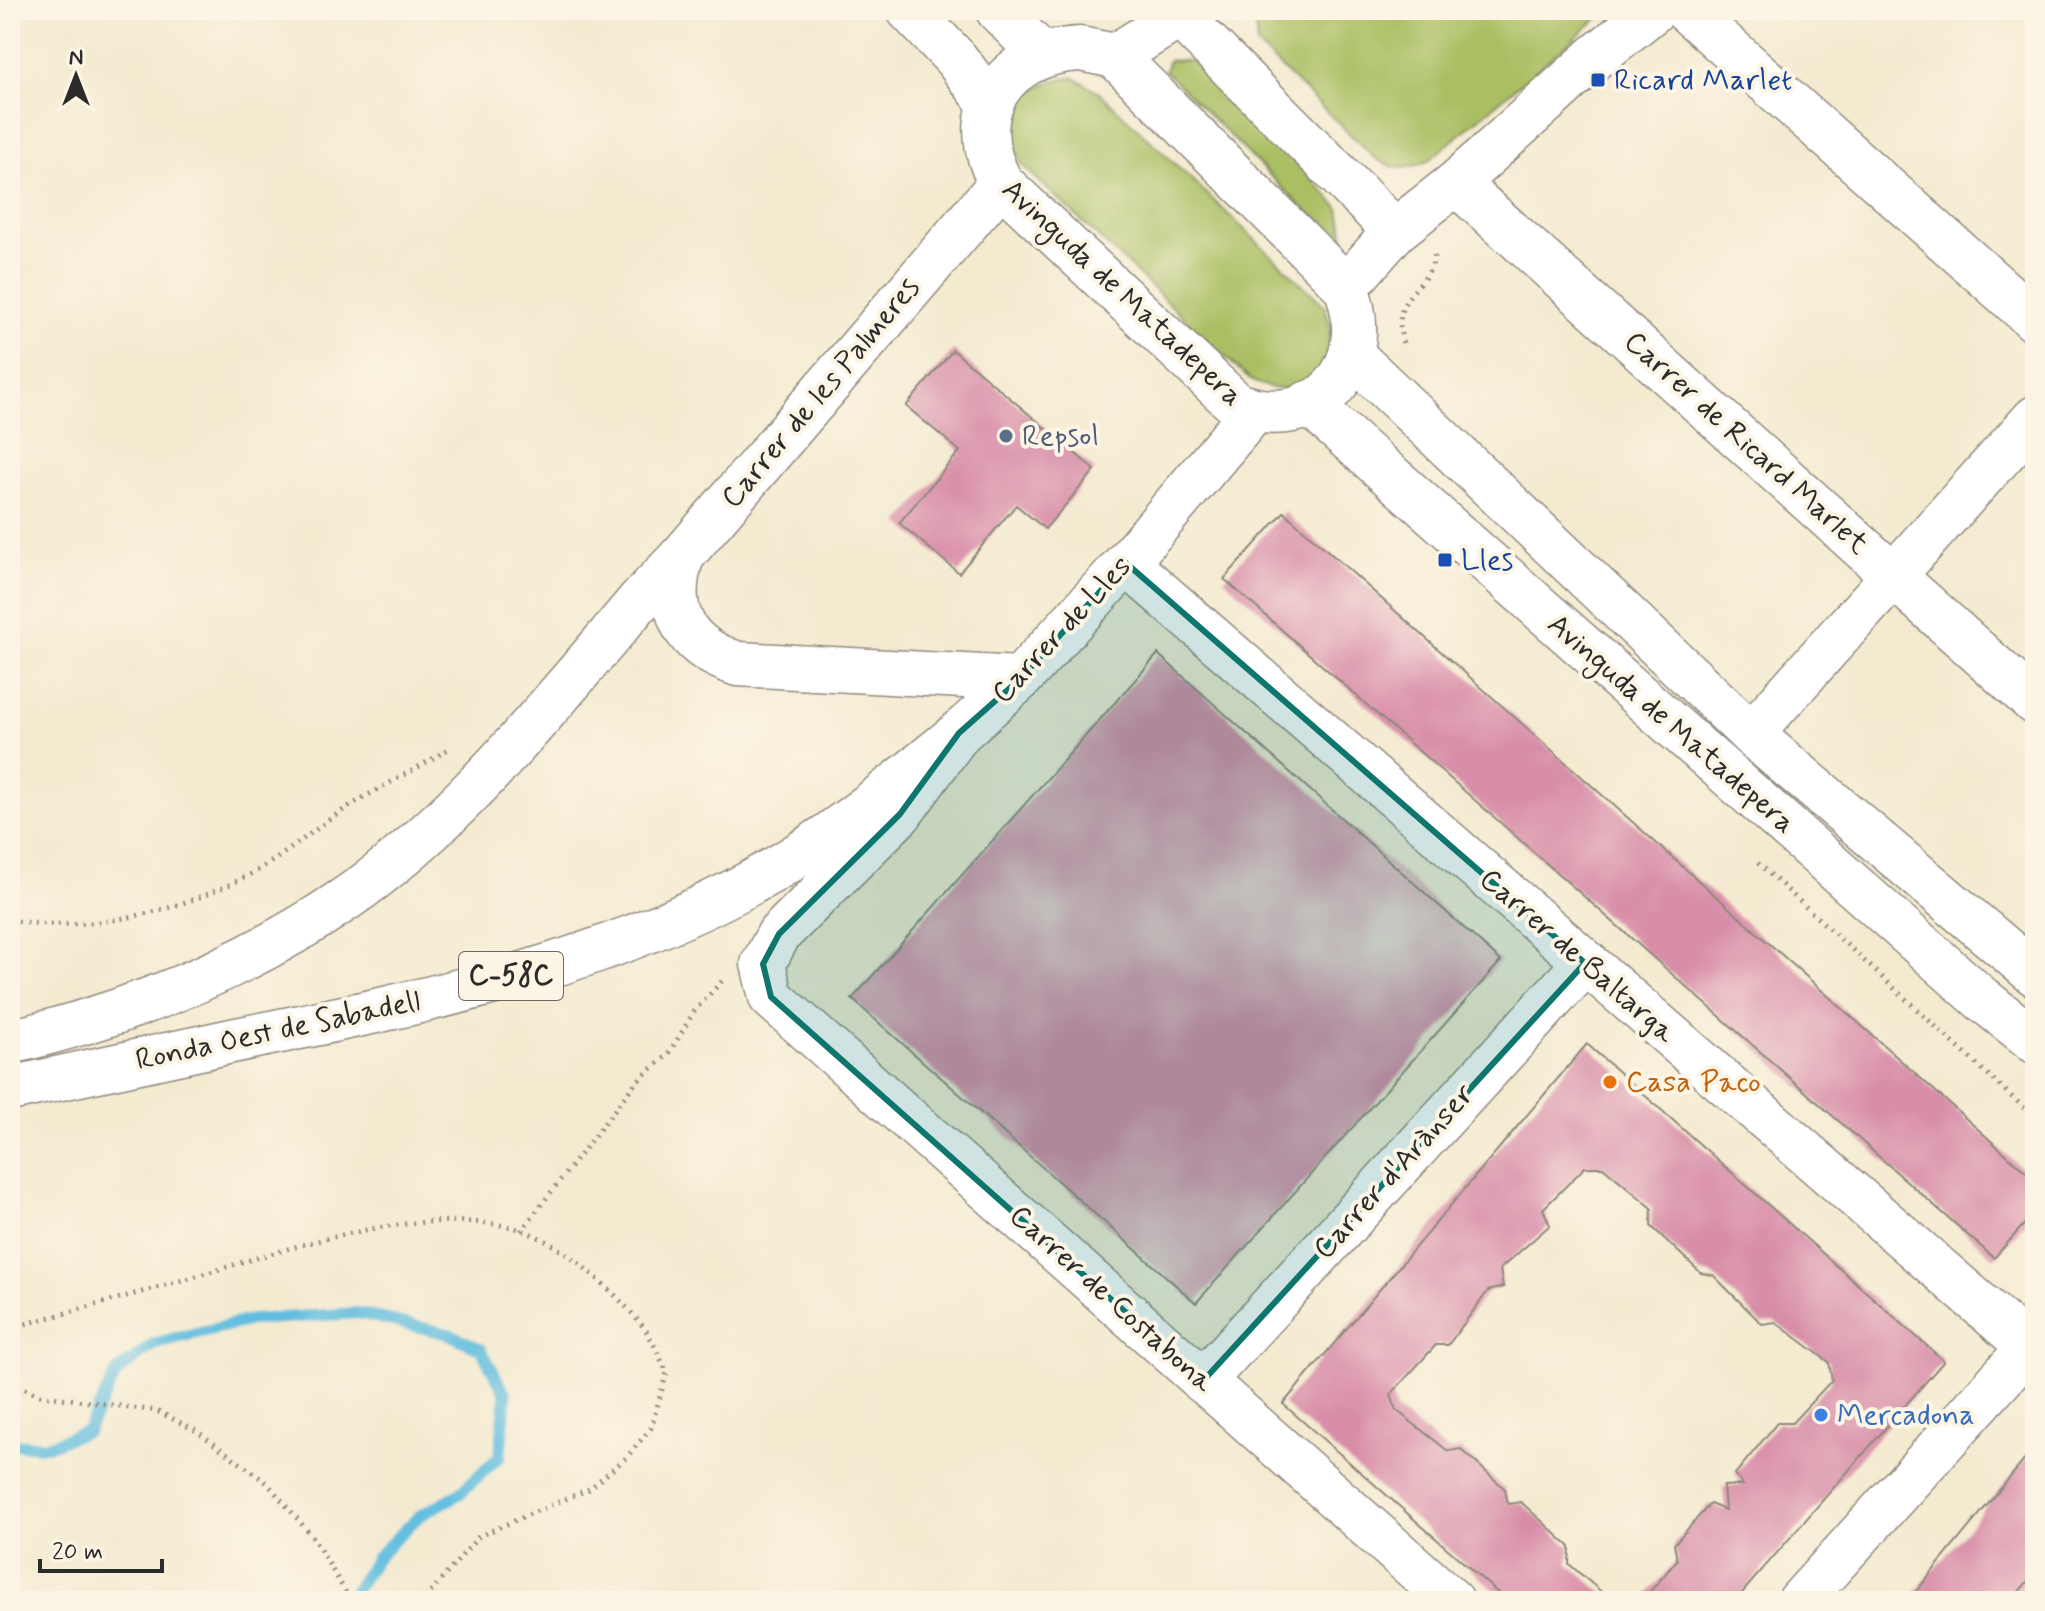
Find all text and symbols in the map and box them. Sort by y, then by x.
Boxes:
north arrow [36,36,116,116]
text: N [69,44,83,72]
place label: Ricard Marlet [1614,61,1792,100]
marker: Ricard Marlet [1589,71,1607,89]
street label: Avinguda de Matadepera [992,171,1251,417]
street label: Carrer de les Palmeres [713,269,929,517]
street label: Carrer de Ricard Marlet [1615,323,1877,564]
place label: Repsol [1022,417,1099,456]
marker: Repsol [997,427,1015,445]
place label: Lles [1461,541,1513,580]
street label: Carrer de Lles [984,548,1140,712]
marker: Lles [1436,551,1454,569]
street label: Avinguda de Matadepera [1537,605,1803,844]
street label: Carrer de Baltarga [1471,860,1684,1053]
road number: C-58C [459,952,563,1000]
street label: Ronda Oest de Sabadell [132,982,424,1080]
place label: Casa Paco [1626,1063,1761,1102]
marker: Casa Paco [1601,1073,1619,1091]
street label: Carrer d'Arànser [1305,1075,1484,1268]
street label: Carrer de Costabona [1001,1197,1222,1402]
place label: Mercadona [1837,1396,1975,1435]
marker: Mercadona [1812,1406,1830,1424]
scale bar [40,1523,162,1573]
text: 20 m [52,1537,103,1568]

